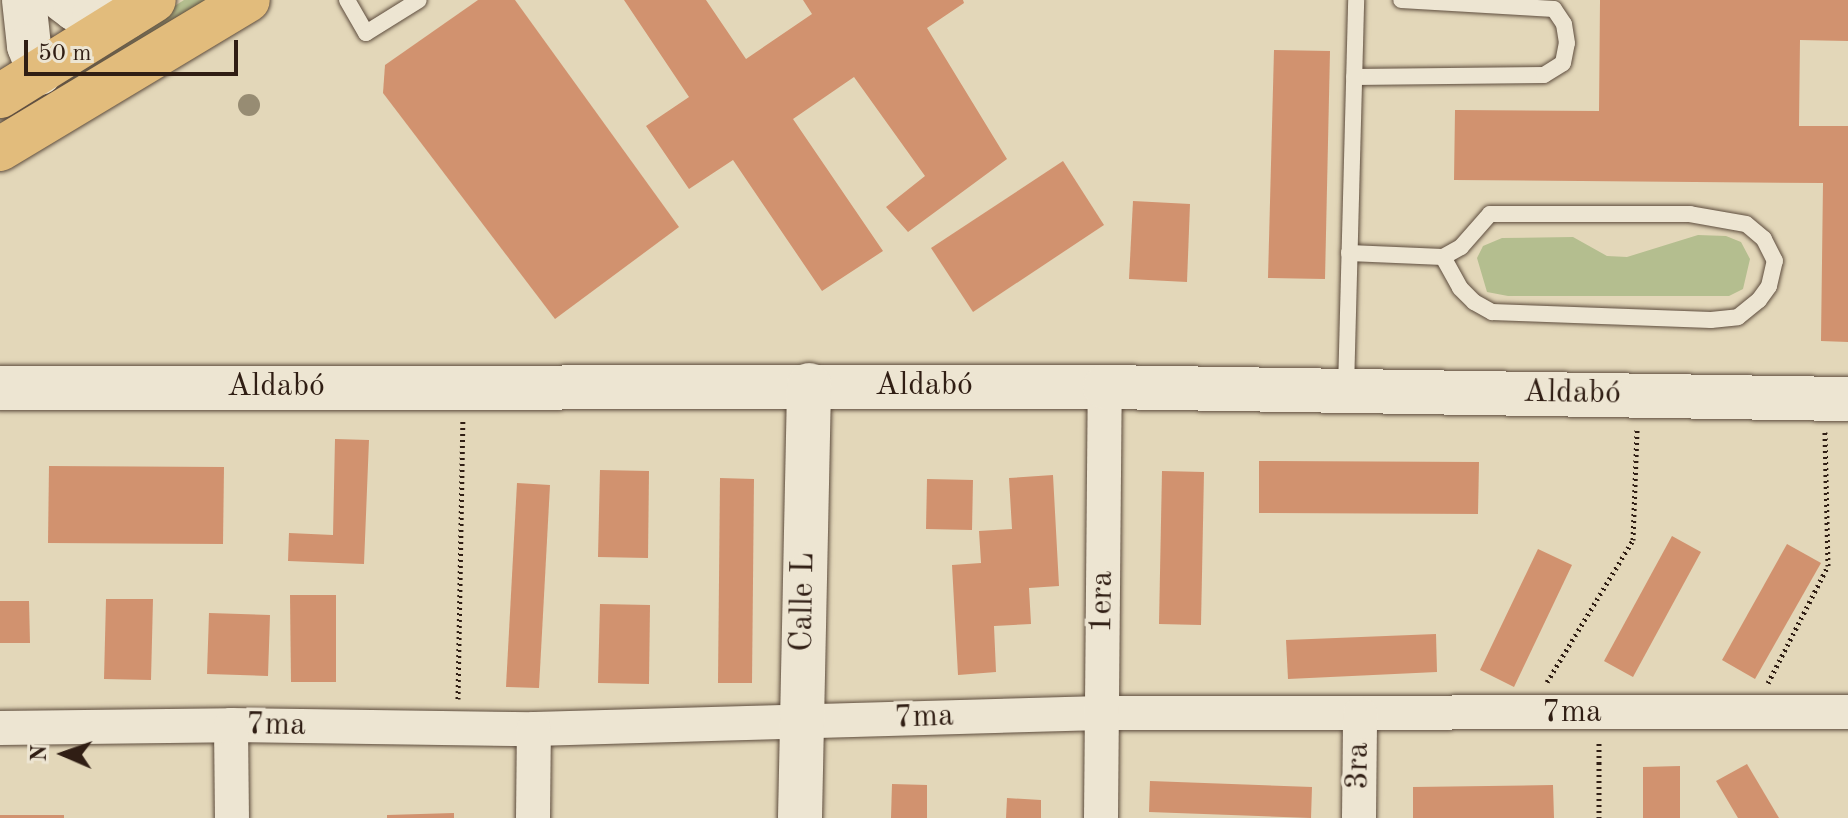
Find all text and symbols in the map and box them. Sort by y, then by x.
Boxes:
scale bar [28,24,242,74]
text: 50 m [38,42,92,66]
street label: Aldabó [875,367,973,405]
street label: Aldabó [227,368,325,406]
street label: Aldabó [1523,374,1621,414]
street label: Calle L [784,552,824,652]
street label: 1era [1083,571,1123,633]
street label: 7ma [1542,694,1602,732]
street label: 7ma [893,698,955,738]
street label: 7ma [246,706,306,746]
north arrow [24,714,104,794]
street label: 3ra [1339,742,1379,790]
text: N [29,744,51,762]

